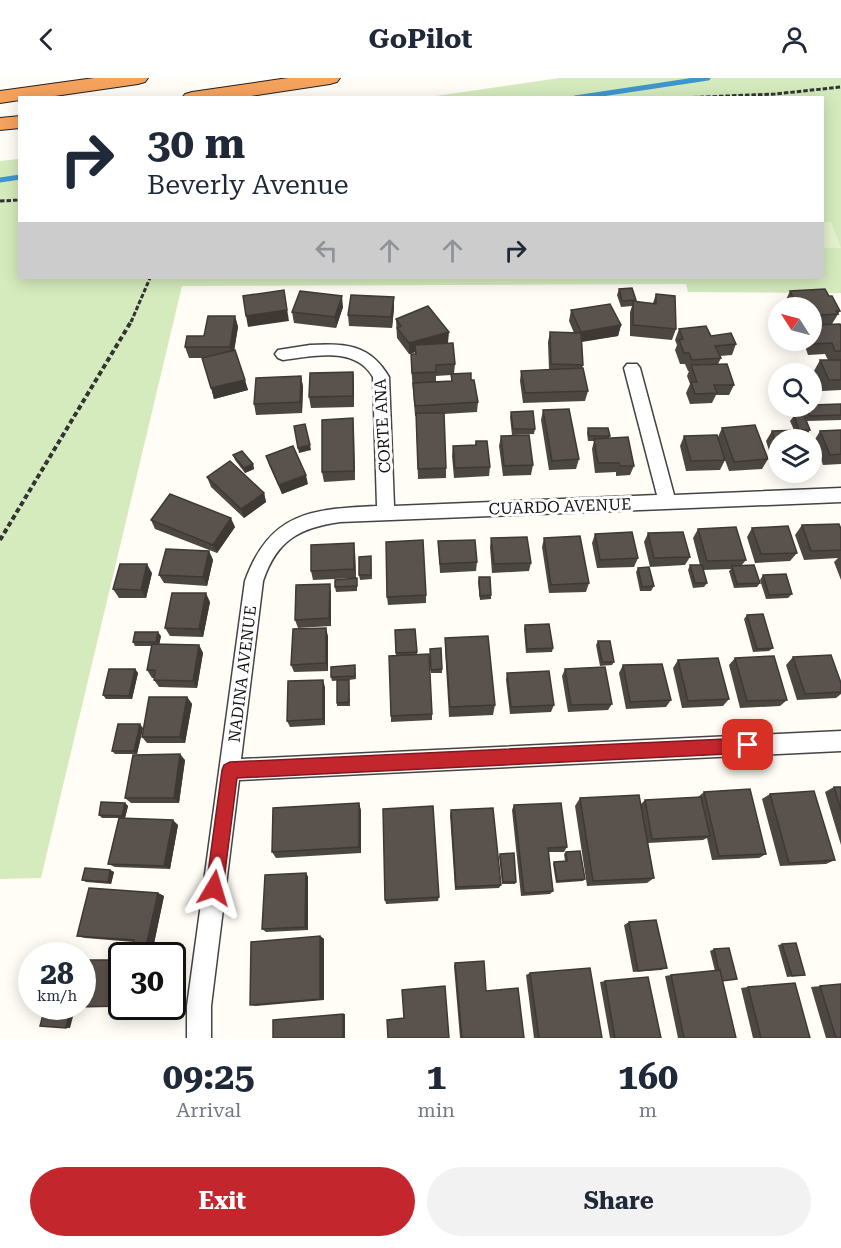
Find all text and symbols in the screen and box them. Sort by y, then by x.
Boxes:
icon: back [30,23,63,56]
text: GoPilot [369,23,472,55]
icon: person [778,23,811,56]
text: 30 m [147,119,245,168]
icon: right [48,120,126,198]
text: Beverly Avenue [147,169,349,201]
icon: left [310,234,343,267]
icon: ahead [373,234,406,267]
icon: ahead [436,234,469,267]
icon: right [499,234,532,267]
north arrow [768,297,822,351]
map controls [768,297,822,483]
button: search [768,363,822,417]
street label: CORTE ANA [370,377,394,474]
button: layers [768,429,822,483]
street label: CUARDO AVENUE [488,495,632,518]
street label: NADINA AVENUE [225,605,260,744]
pin [722,719,773,770]
icon: arrive [731,728,764,761]
position arrow [182,856,246,920]
speed limit sign: 30 [108,942,186,1020]
text: 28 [40,956,74,991]
text: km/h [37,987,77,1005]
text: 09:25 [163,1056,255,1098]
text: 1 [426,1056,446,1098]
text: 160 [618,1056,678,1098]
text: Arrival [176,1098,241,1122]
text: min [417,1098,455,1122]
text: m [639,1098,657,1122]
button: Exit [30,1167,415,1236]
button: Share [427,1167,811,1236]

